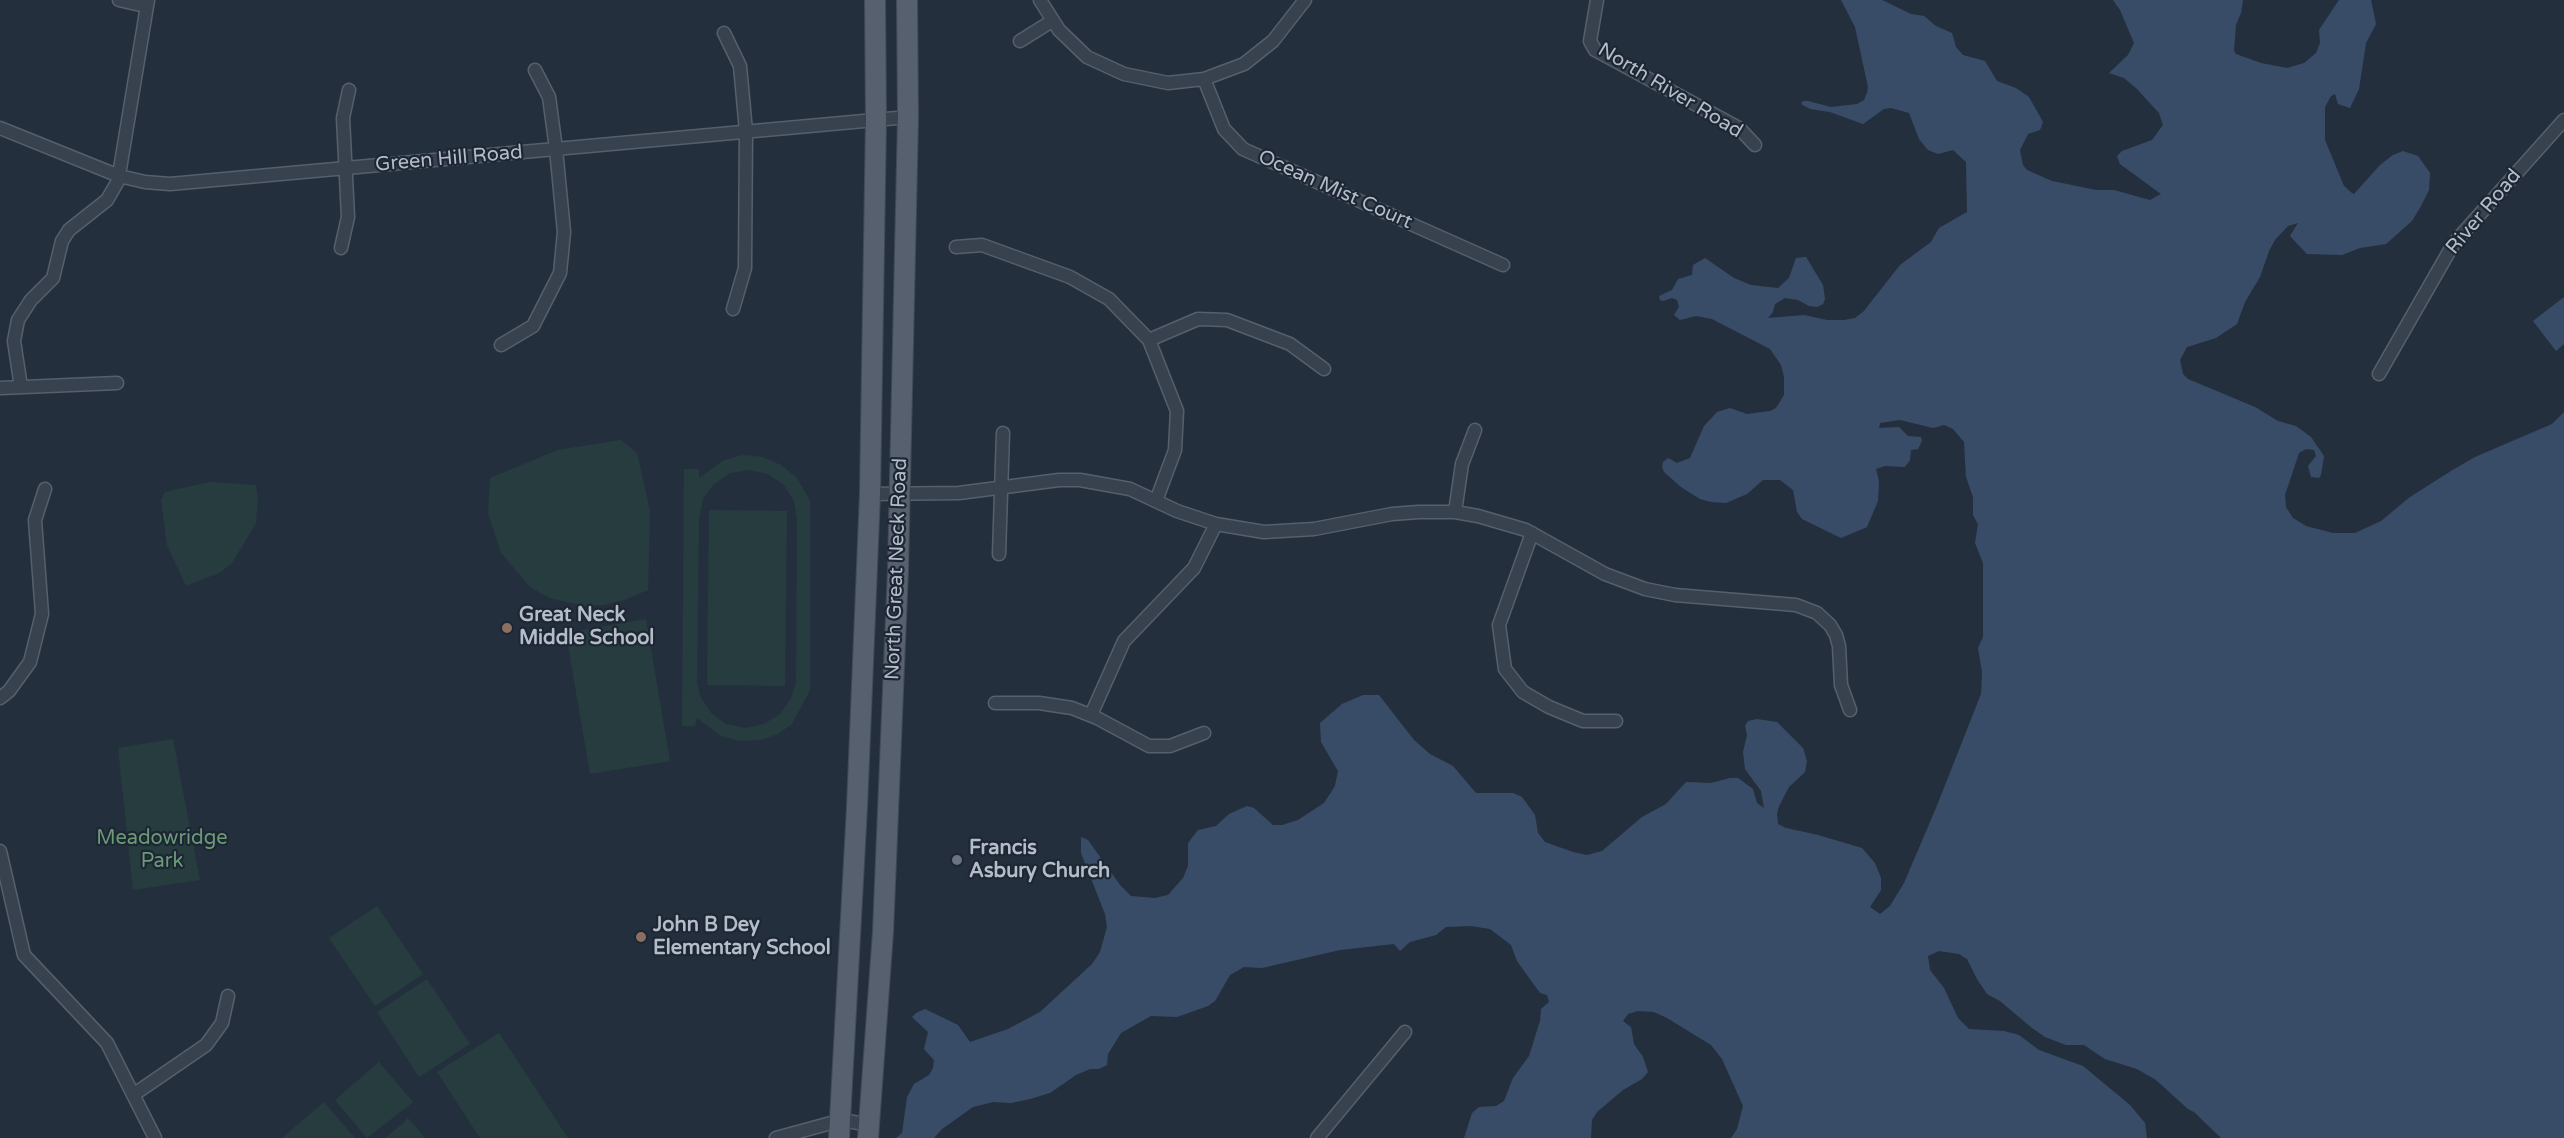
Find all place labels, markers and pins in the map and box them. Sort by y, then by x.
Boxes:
place label: Great Neck Middle School [519,604,654,651]
marker: Great Neck Middle School [500,621,514,635]
place label: Francis Asbury Church [969,837,1110,884]
marker: Francis Asbury Church [950,853,964,867]
place label: John B Dey Elementary School [653,914,831,961]
marker: John B Dey Elementary School [634,930,648,944]

